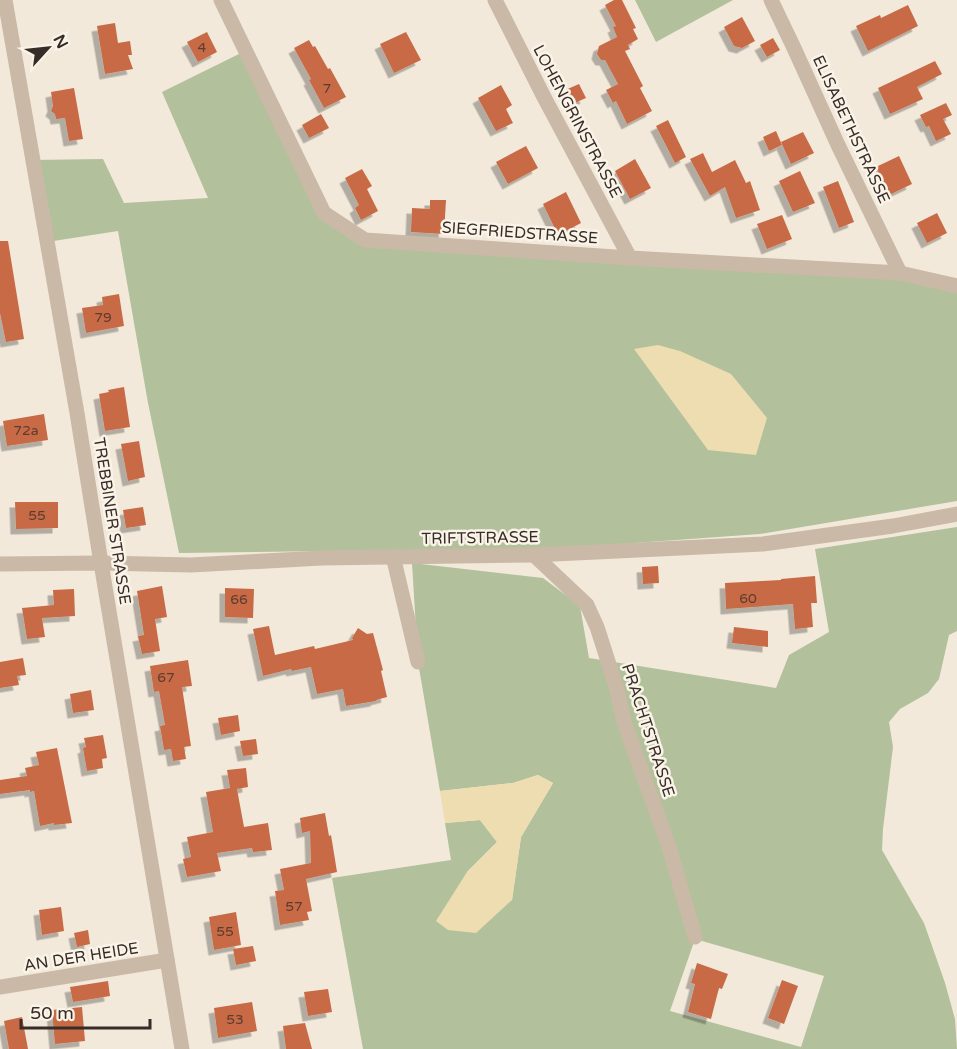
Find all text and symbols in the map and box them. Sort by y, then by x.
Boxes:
north arrow [18,18,78,78]
text: N [49,31,72,52]
house number: 4 [198,39,207,56]
street label: LOHENGRINSTRASSE [528,41,626,201]
street label: ELISABETHSTRASSE [808,52,894,207]
house number: 7 [323,80,331,97]
street label: SIEGFRIEDSTRASSE [441,218,599,248]
house number: 79 [94,309,112,326]
house number: 72a [13,422,39,439]
street label: TREBBINER STRASSE [89,436,135,606]
house number: 55 [28,507,46,524]
street label: TRIFTSTRASSE [421,527,539,549]
house number: 60 [739,590,757,607]
house number: 66 [230,591,248,608]
street label: PRACHTSTRASSE [617,661,679,800]
house number: 67 [157,669,175,686]
house number: 57 [285,898,303,915]
house number: 55 [216,923,234,940]
street label: AN DER HEIDE [22,938,140,976]
scale bar [21,992,150,1030]
text: 50 m [30,1002,74,1024]
house number: 53 [226,1011,244,1028]

